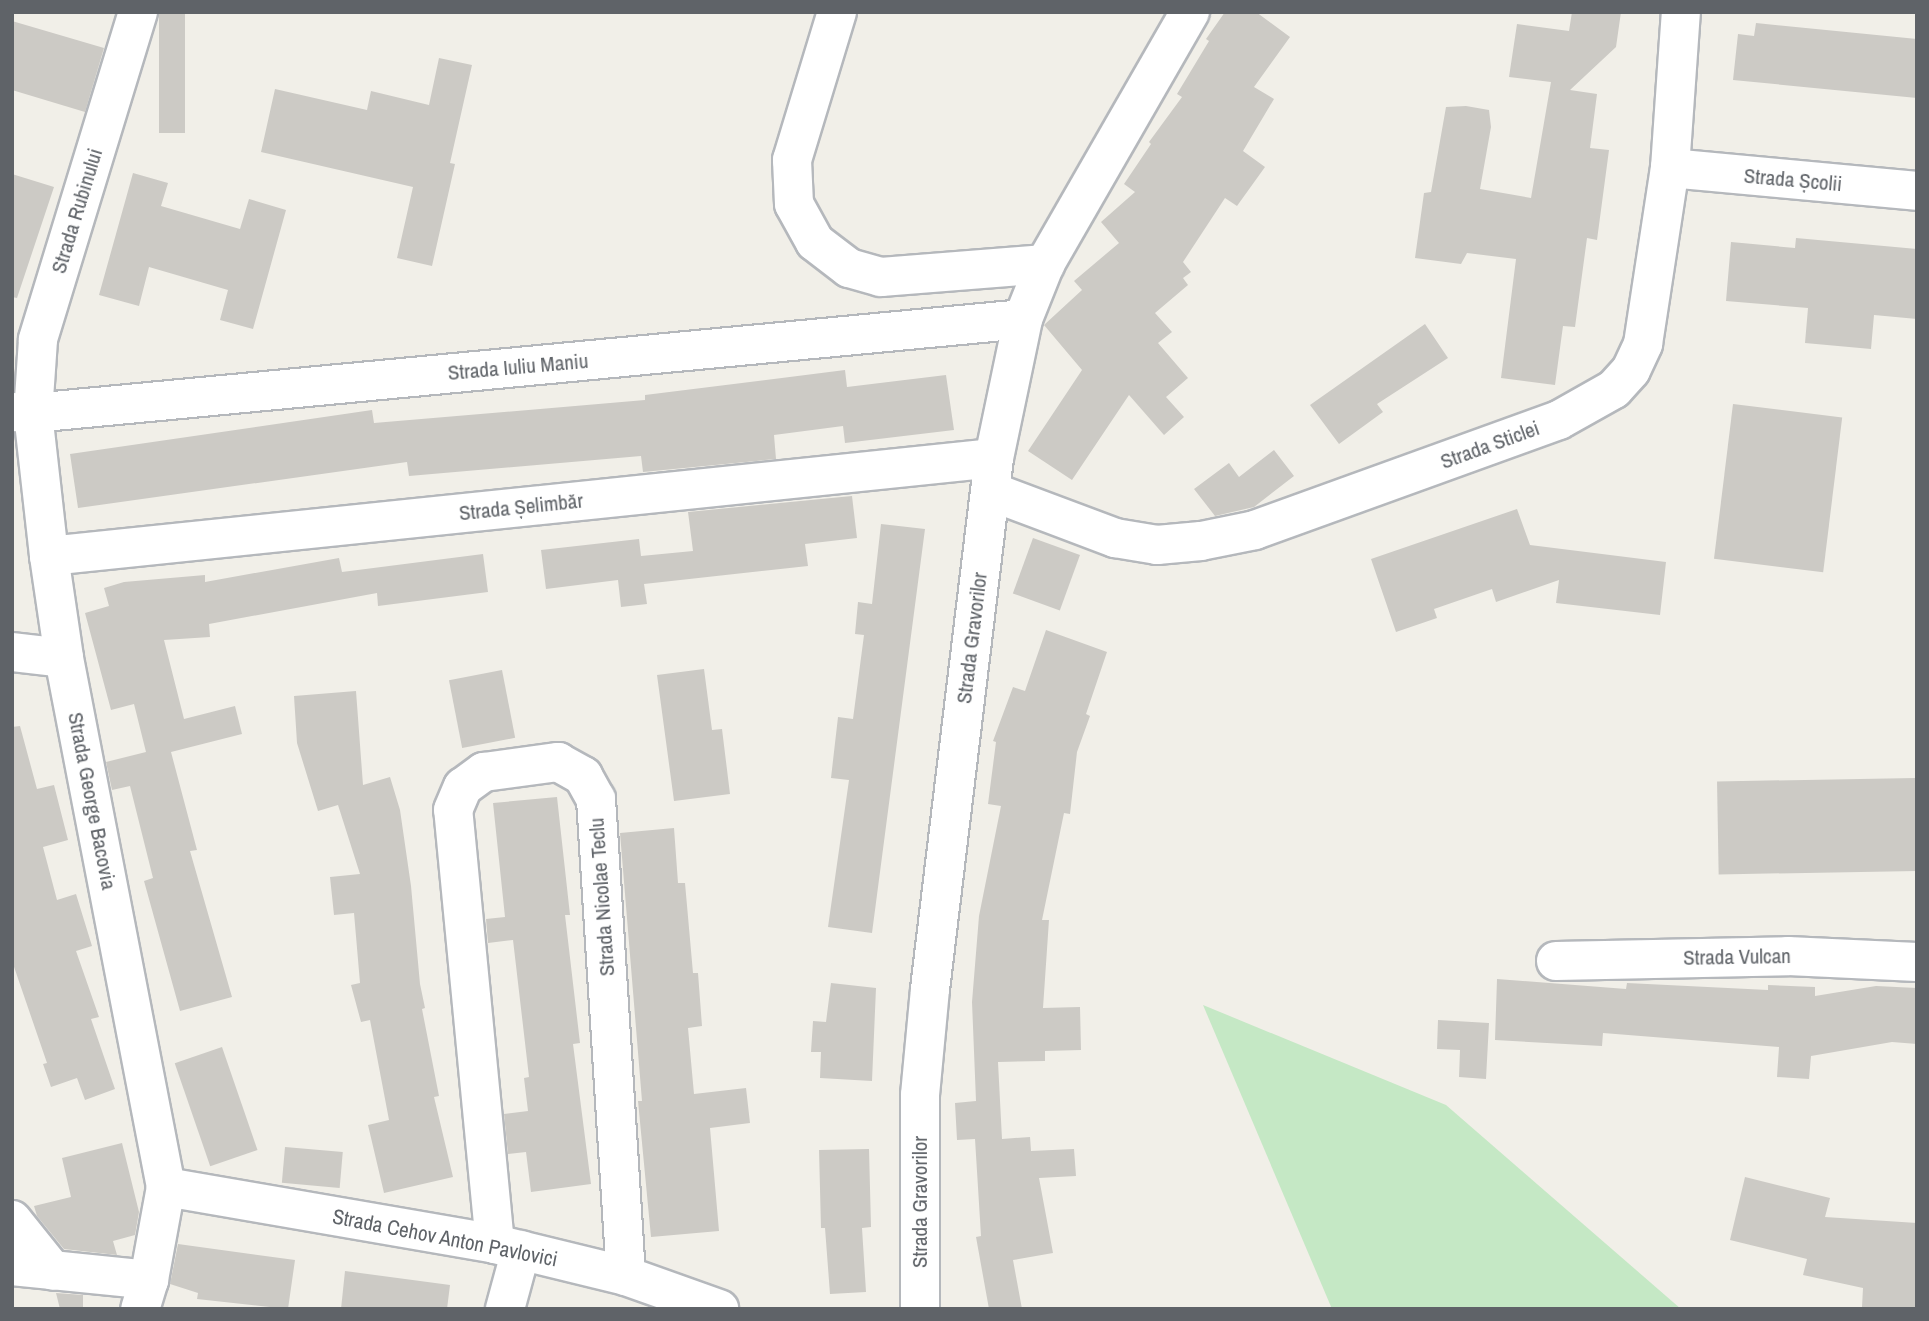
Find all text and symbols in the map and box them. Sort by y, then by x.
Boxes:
street label: Strada Rubinului [46,146,108,276]
street label: Strada Școlii [1743,163,1843,197]
street label: Strada Iuliu Maniu [447,348,589,386]
street label: Strada Sticlei [1437,415,1543,475]
street label: Strada Șelimbăr [458,488,584,526]
street label: Strada Gravorilor [951,571,993,705]
street label: Strada George Bacovia [62,710,122,892]
street label: Strada Nicolae Teclu [584,817,620,977]
street label: Strada Vulcan [1683,943,1791,971]
street label: Strada Gravorilor [907,1136,933,1268]
street label: Strada Cehov Anton Pavlovici [330,1204,560,1272]

